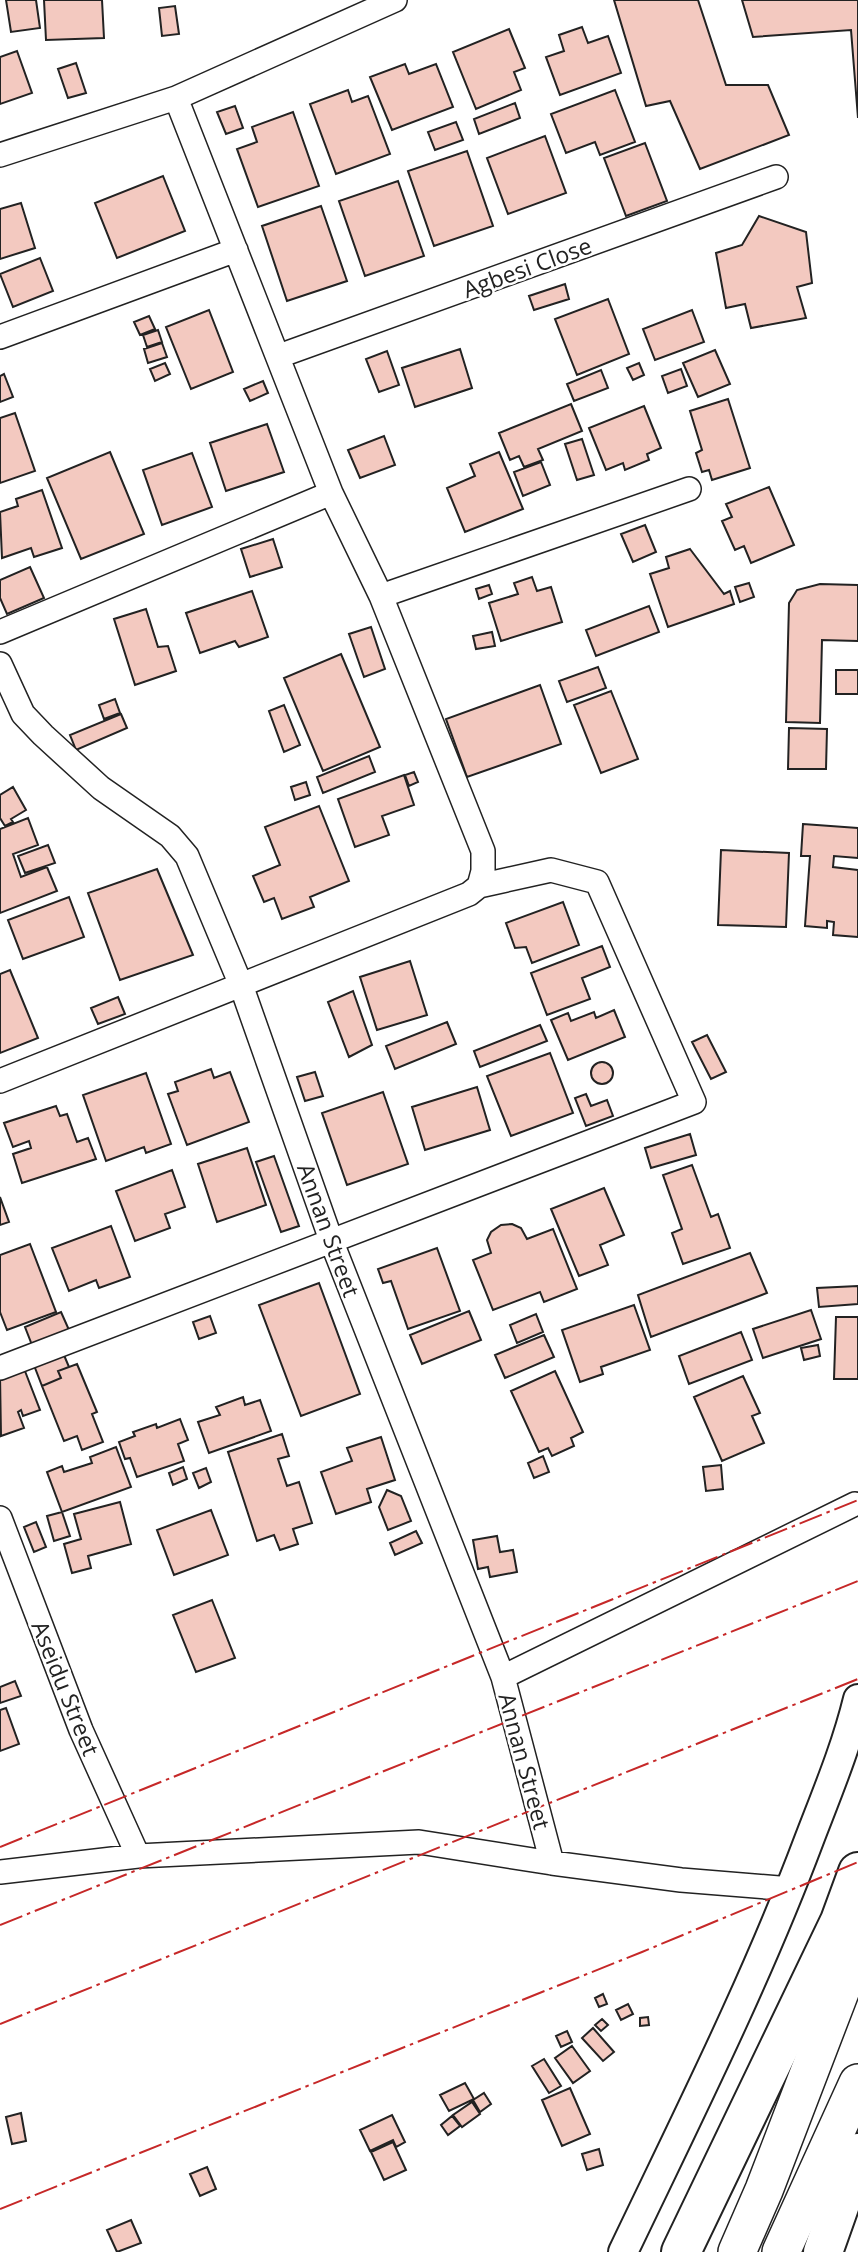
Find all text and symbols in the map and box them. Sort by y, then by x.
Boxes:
street label: Agbesi Close [458,229,596,305]
street label: Annan Street [290,1159,368,1301]
street label: Aseidu Street [24,1616,108,1760]
street label: Annan Street [491,1689,559,1833]

